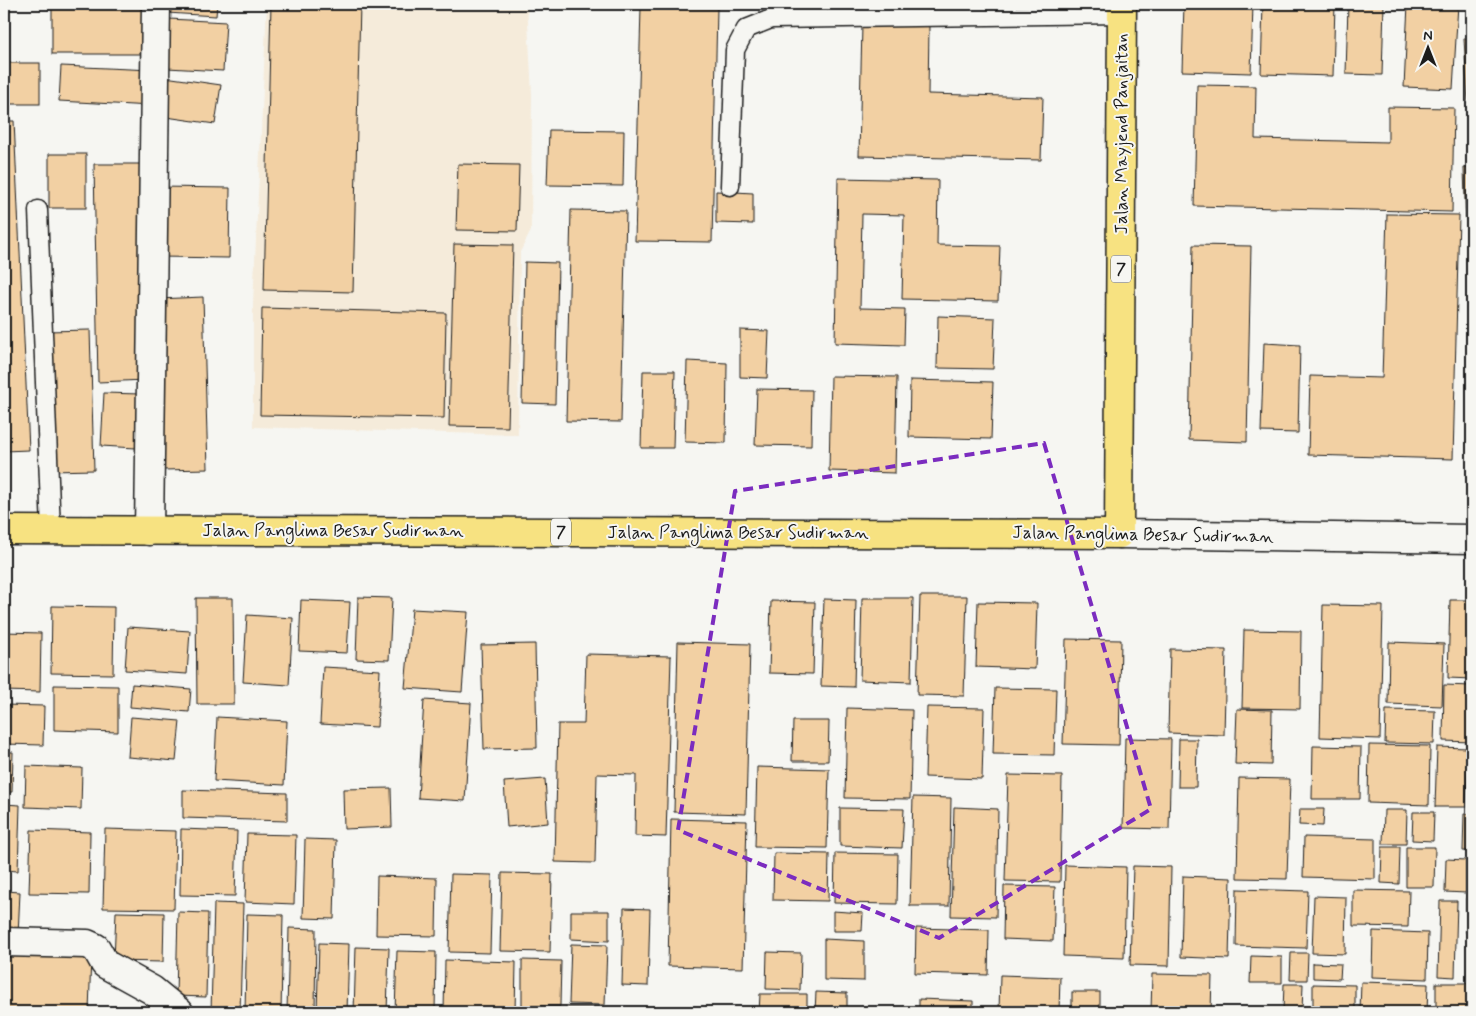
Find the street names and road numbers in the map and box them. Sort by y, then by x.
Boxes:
street label: Jalan Mayjend Panjaitan [1110,34,1134,234]
road number: 7 [1111,255,1131,282]
road number: 7 [551,518,571,546]
street label: Jalan Panglima Besar Sudirman [202,519,464,544]
street label: Jalan Panglima Besar Sudirman [607,521,869,546]
street label: Jalan Panglima Besar Sudirman [1012,521,1274,550]

